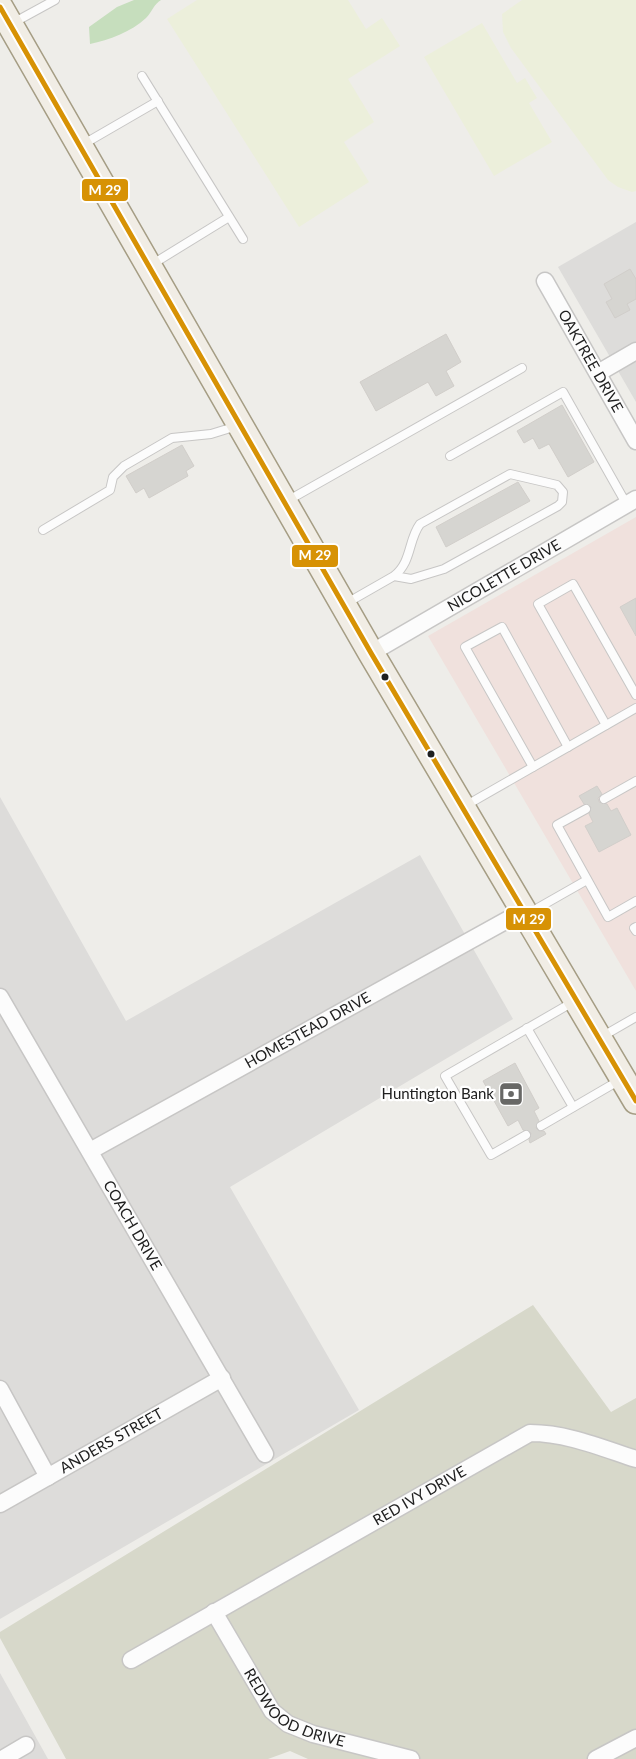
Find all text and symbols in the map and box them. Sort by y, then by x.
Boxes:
line badge: M 29 [81,178,129,202]
text: M 29 [89,181,121,198]
street label: OAKTREE DRIVE [555,306,628,415]
street label: NICOLETTE DRIVE [444,535,563,615]
line badge: M 29 [291,544,339,568]
text: M 29 [299,546,331,563]
unlabelled marker [380,672,390,682]
unlabelled marker [426,749,436,759]
line badge: M 29 [505,907,552,931]
text: M 29 [513,910,545,927]
street label: HOMESTEAD DRIVE [241,987,373,1072]
bank icon: Huntington Bank [498,1081,524,1107]
place label: Huntington Bank [382,1084,494,1102]
street label: COACH DRIVE [100,1177,166,1273]
street label: ANDERS STREET [56,1403,166,1476]
street label: RED IVY DRIVE [369,1461,469,1529]
street label: REDWOOD DRIVE [241,1665,347,1750]

